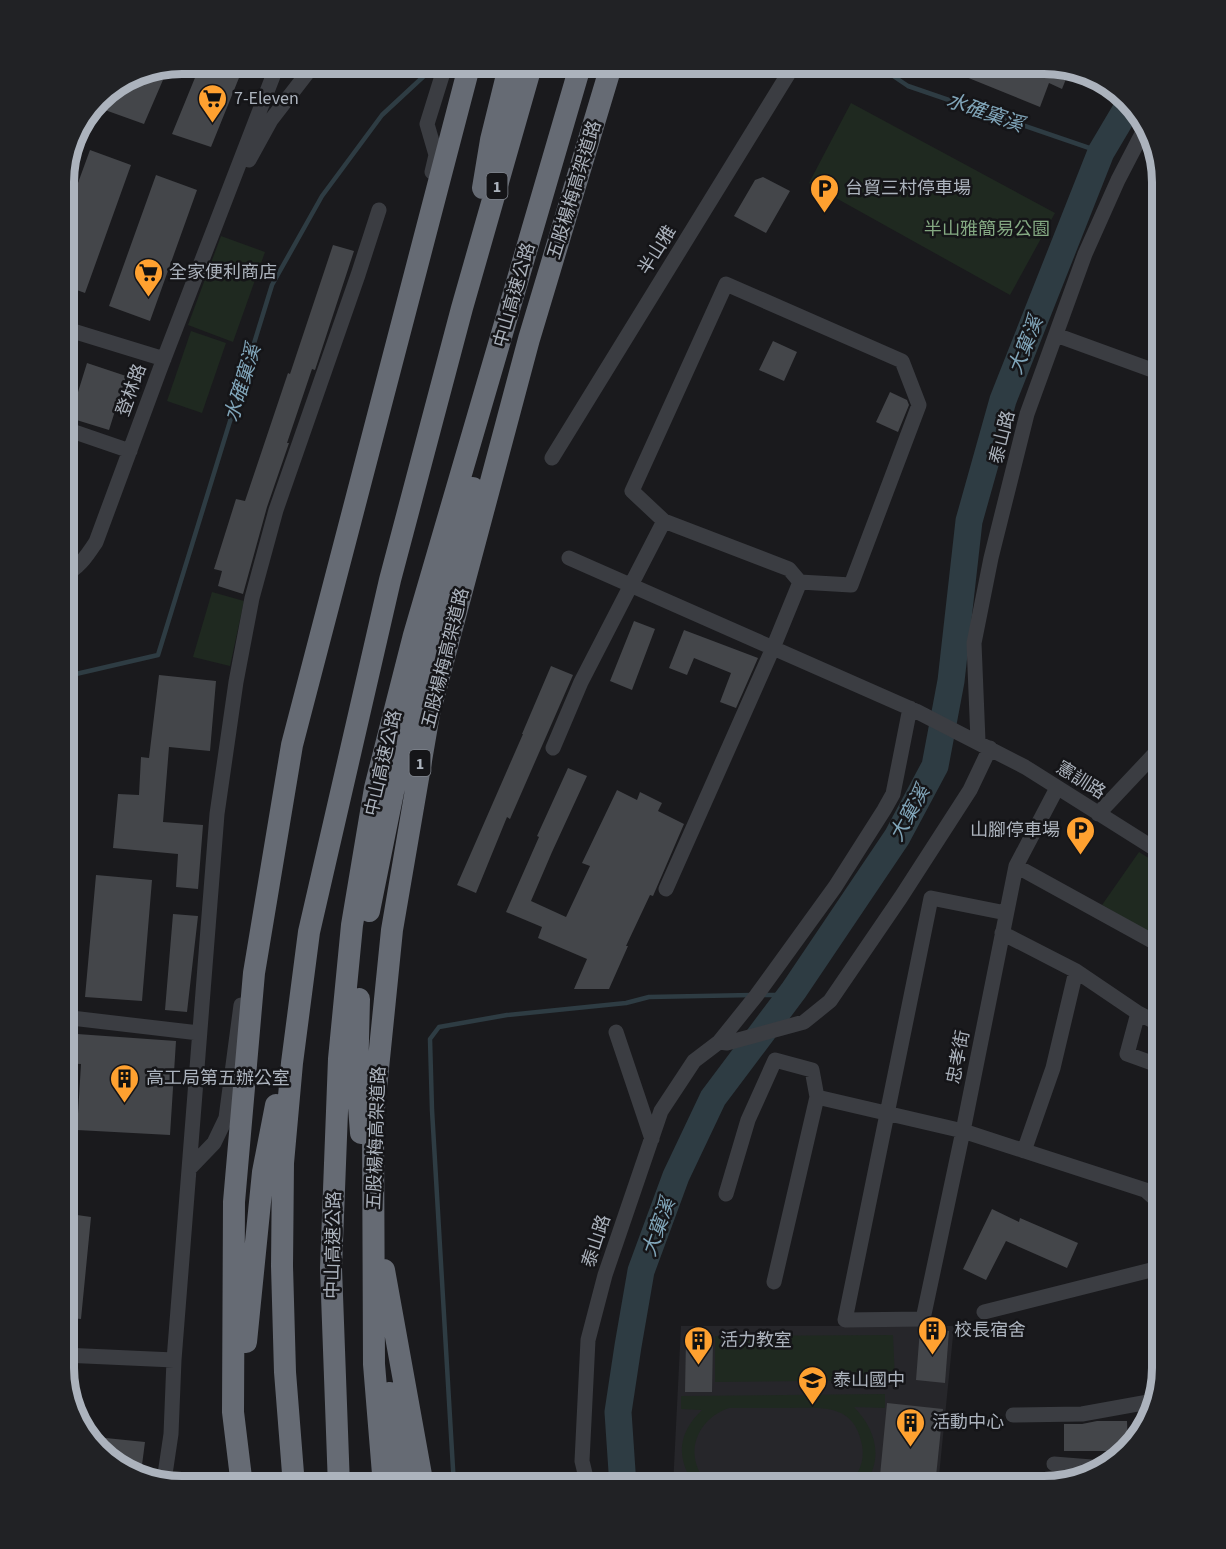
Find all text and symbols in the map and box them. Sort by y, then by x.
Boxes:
supermarket icon: 7-Eleven [197,82,229,124]
place label: 7-Eleven [234,86,299,111]
water label: 水確窠溪 [942,87,1030,140]
street label: 五股楊梅高架道路 [541,118,607,263]
parking icon: 台貿三村停車場 [808,172,840,214]
road number: 1 [486,173,508,199]
place label: 台貿三村停車場 [845,176,971,201]
park label: 半山雅簡易公園 [924,217,1050,242]
street label: 半山雅 [633,221,682,280]
street label: 中山高速公路 [488,240,541,350]
supermarket icon: 全家便利商店 [132,256,164,298]
place label: 全家便利商店 [169,260,277,285]
water label: 大窠溪 [1002,310,1051,378]
water label: 水確窠溪 [218,338,269,426]
street label: 登林路 [110,361,152,420]
street label: 泰山路 [984,408,1021,466]
street label: 五股楊梅高架道路 [416,585,475,731]
street label: 中山高速公路 [359,708,408,819]
road number: 1 [410,750,430,776]
street label: 憲訓路 [1051,756,1110,805]
water label: 大窠溪 [883,778,938,847]
parking icon: 山腳停車場 [1065,814,1097,856]
place label: 山腳停車場 [970,818,1060,843]
street label: 忠孝街 [941,1028,976,1086]
building icon: 高工局第五辦公室 [109,1062,141,1104]
place label: 高工局第五辦公室 [146,1066,290,1091]
street label: 五股楊梅高架道路 [361,1066,392,1210]
street label: 中山高速公路 [320,1191,347,1299]
water label: 大窠溪 [636,1192,683,1260]
street label: 泰山路 [576,1212,617,1271]
building icon: 校長宿舍 [917,1314,949,1356]
place label: 校長宿舍 [954,1318,1026,1343]
building icon: 活力教室 [683,1324,715,1366]
place label: 活力教室 [720,1328,792,1353]
school or university icon: 泰山國中 [796,1364,828,1406]
place label: 泰山國中 [833,1368,905,1393]
building icon: 活動中心 [895,1406,927,1448]
place label: 活動中心 [932,1410,1004,1435]

